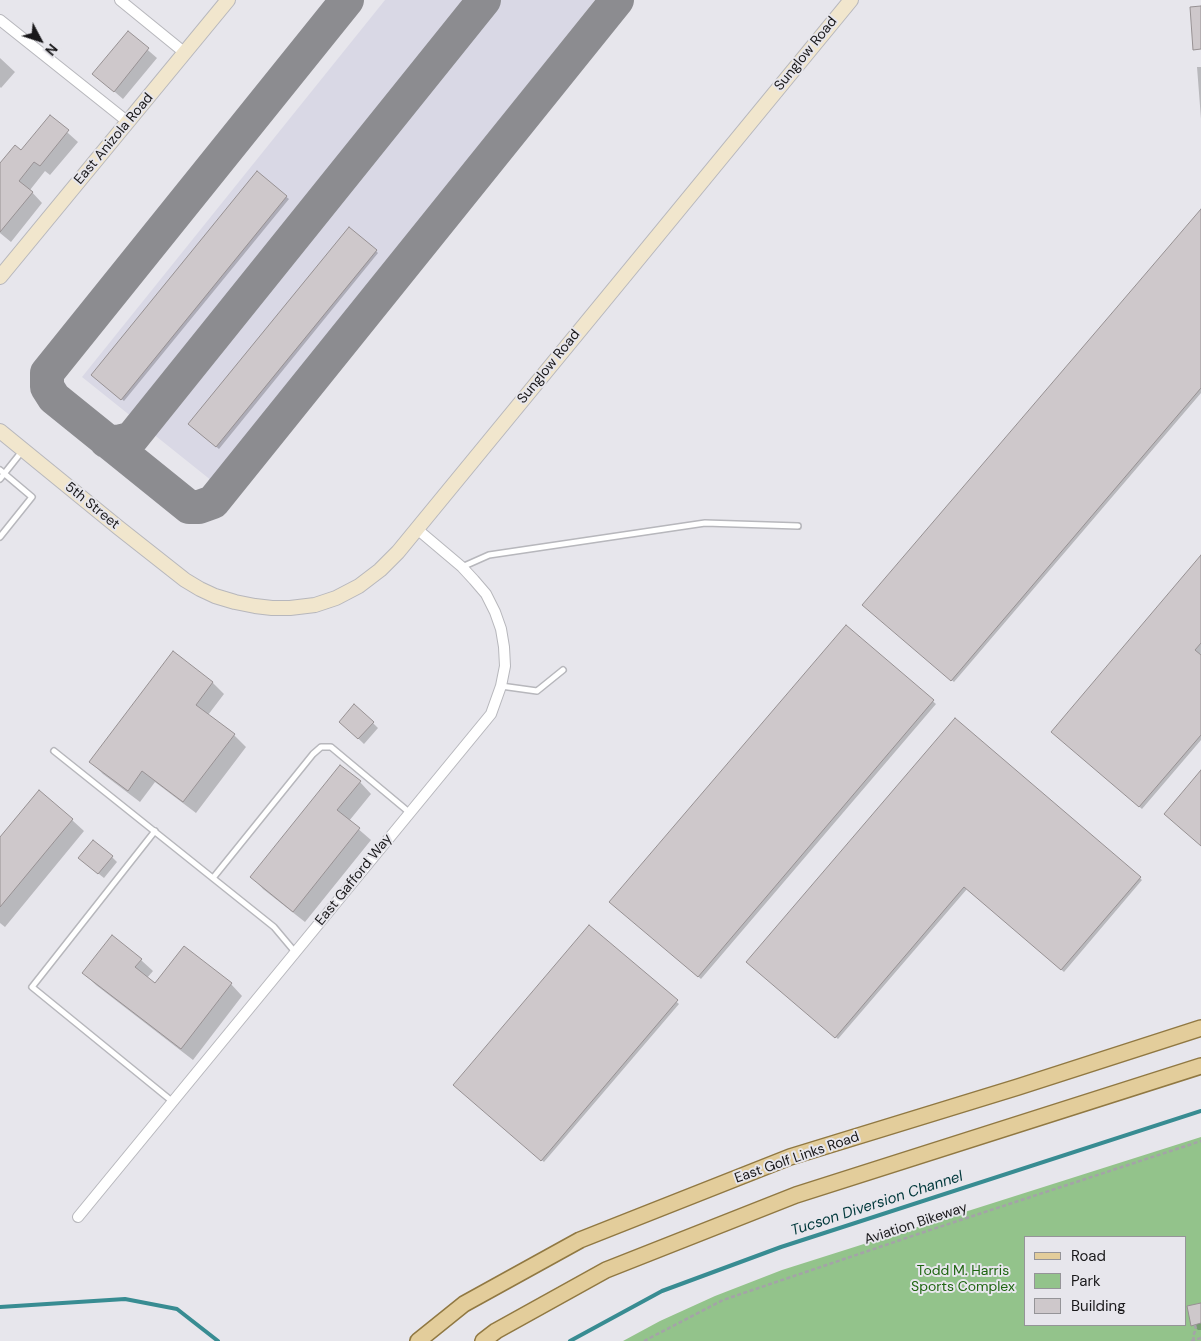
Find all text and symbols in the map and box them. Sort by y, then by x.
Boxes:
street label: Sunglow Road [771,14,841,94]
north arrow [15,15,65,65]
text: N [41,40,62,59]
street label: East Anizola Road [71,90,157,188]
street label: Sunglow Road [514,327,584,407]
street label: 5th Street [61,479,123,533]
street label: East Gafford Way [312,831,396,929]
street label: East Golf Links Road [732,1129,862,1187]
water label: Tucson Diversion Channel [789,1168,965,1240]
street label: Aviation Bikeway [862,1199,970,1249]
legend [1024,1236,1186,1326]
text: Road [1071,1246,1106,1266]
park label: Todd M. Harris Sports Complex [911,1263,1015,1295]
text: Park [1071,1271,1101,1291]
text: Building [1071,1296,1126,1316]

